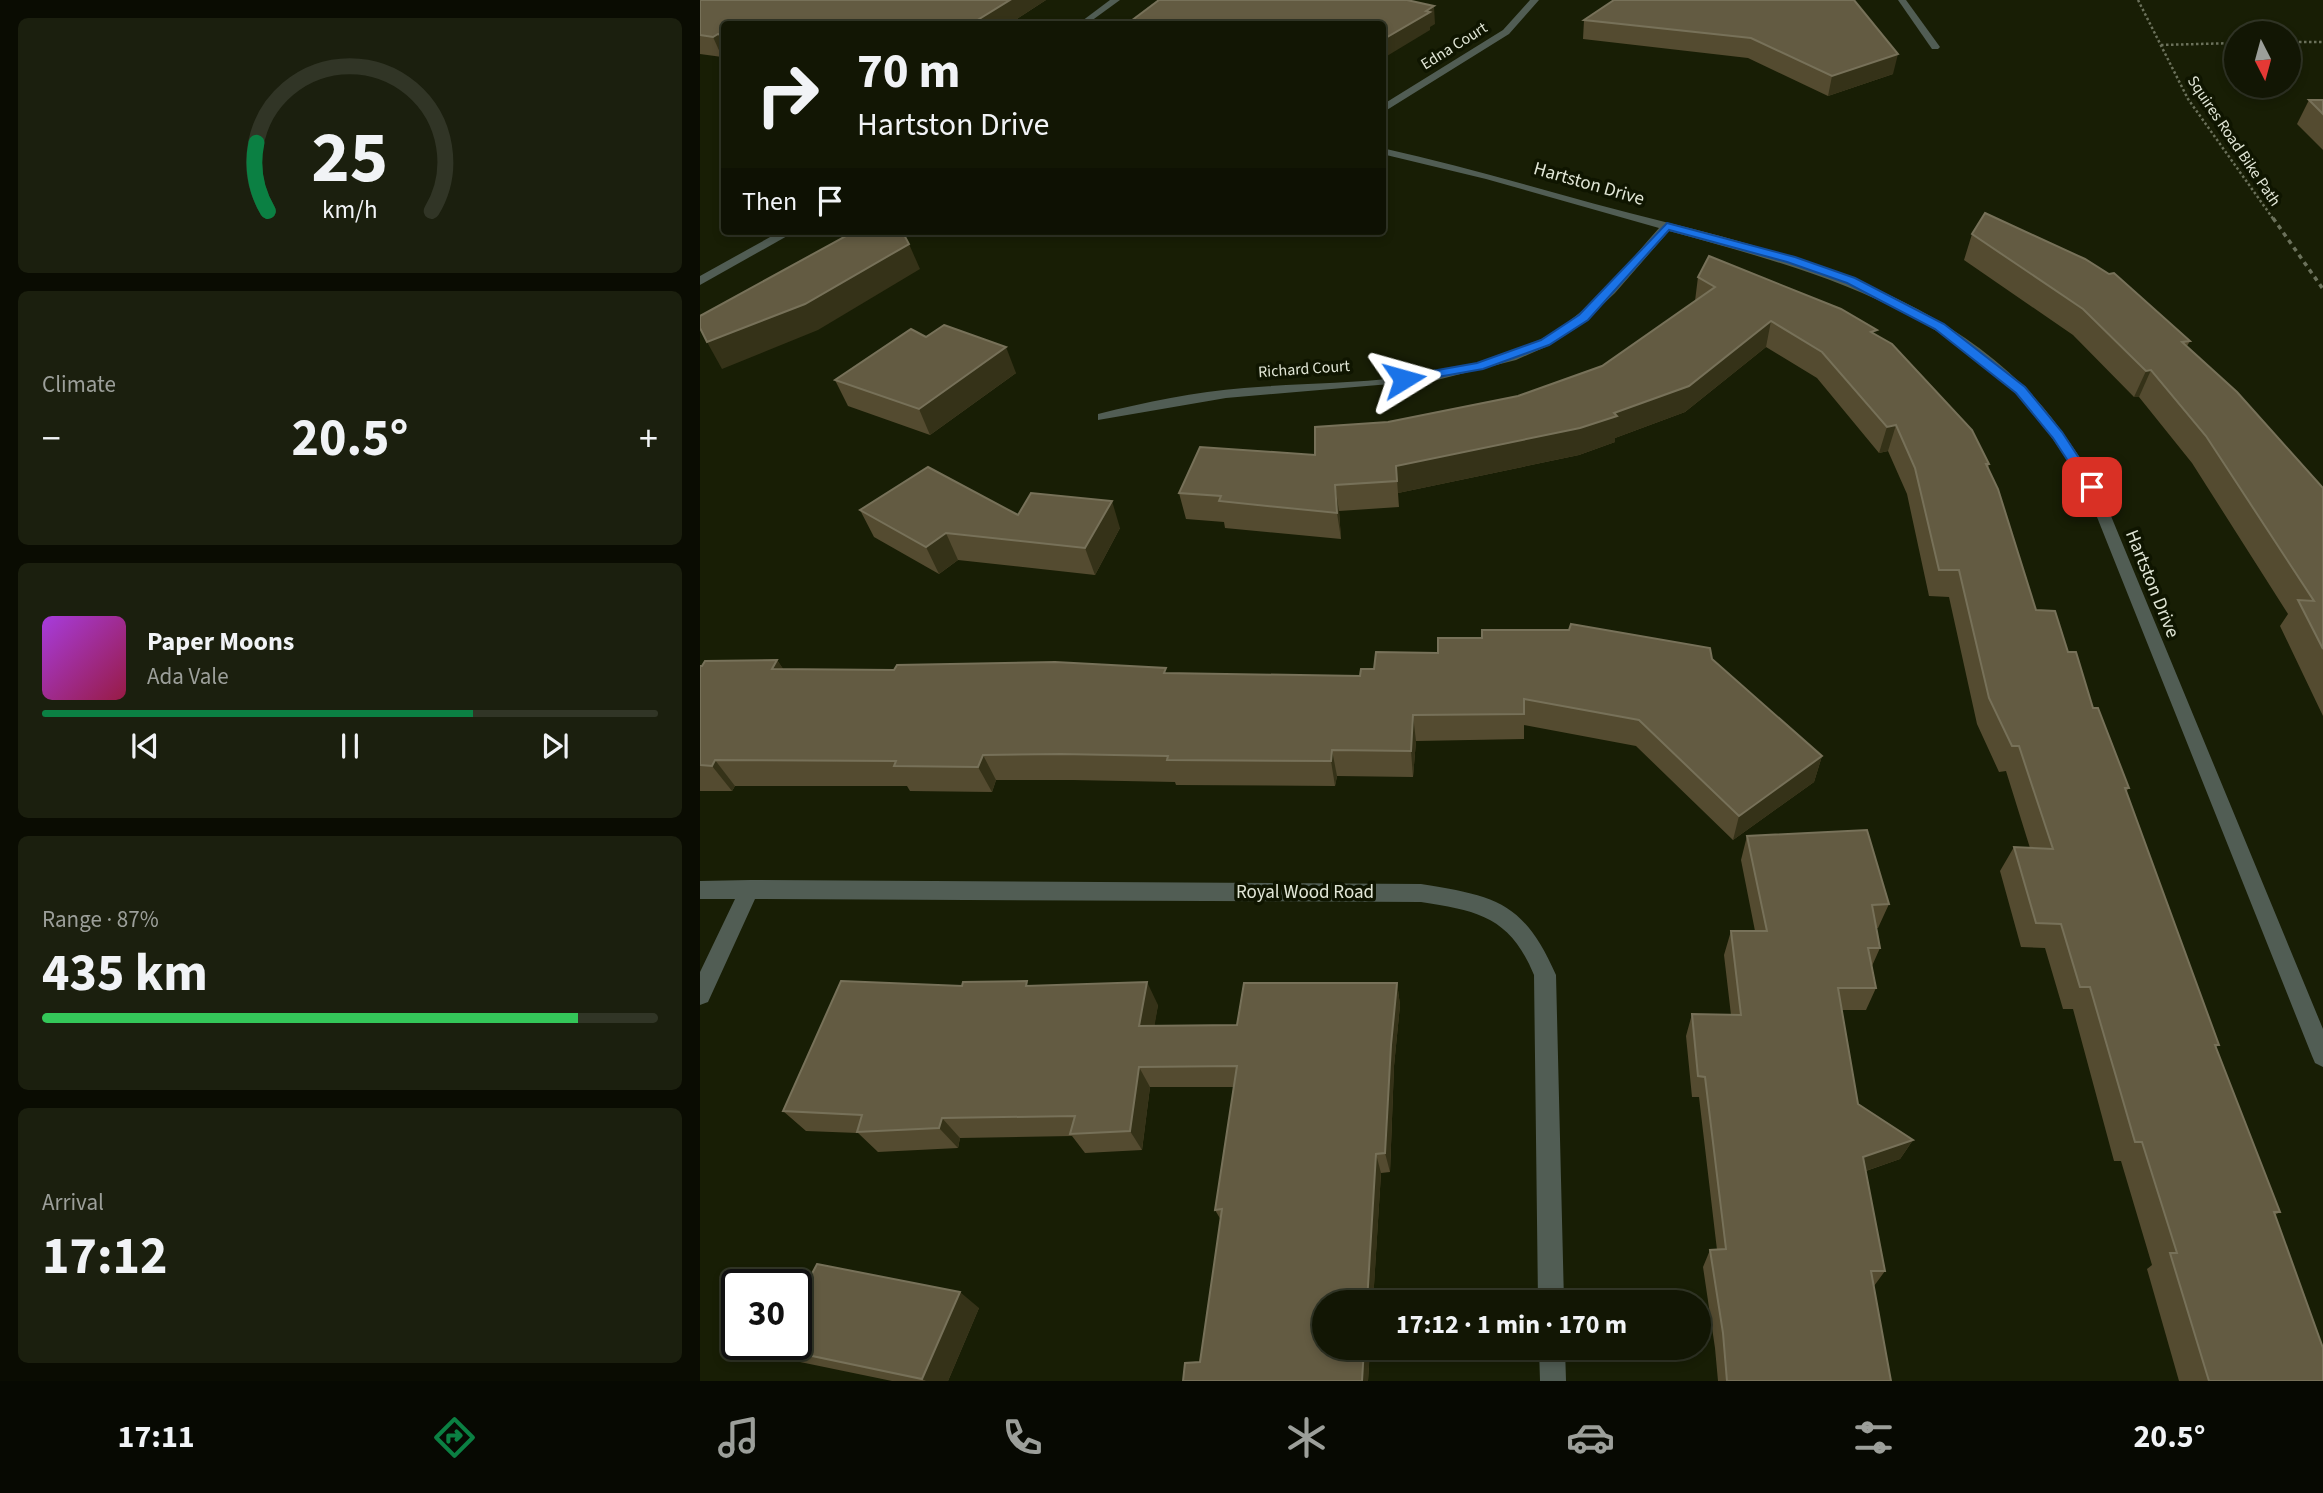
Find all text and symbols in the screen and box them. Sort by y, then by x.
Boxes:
street label: Edna Court [1417,17,1492,75]
north arrow [2224,21,2301,98]
map controls [2224,21,2301,98]
text: 70 m [857,37,961,107]
icon: right [742,49,833,140]
street label: Squires Road Bike Path [2182,71,2286,211]
text: Hartston Drive [857,102,1049,148]
text: 25 [312,107,388,211]
street label: Hartston Drive [1530,155,1648,213]
icon: arrive [811,182,849,220]
text: Then [742,183,797,220]
text: km/h [322,192,378,228]
position arrow [1367,342,1441,416]
street label: Richard Court [1257,355,1351,383]
text: Climate [42,368,116,401]
text: 20.5° [292,402,408,476]
text: − [42,412,61,466]
text: + [639,412,658,466]
pin [2062,457,2122,517]
icon: arrive [2073,468,2111,506]
street label: Hartston Drive [2118,526,2186,642]
text: Paper Moons [147,623,294,660]
text: Ada Vale [147,660,229,693]
icon: previous [126,727,164,765]
icon: pause [331,727,369,765]
icon: next [536,727,574,765]
street label: Royal Wood Road [1236,879,1374,906]
text: Range · 87% [42,903,159,936]
text: 435 km [42,937,208,1011]
text: Arrival [42,1186,104,1219]
text: 17:12 [42,1220,167,1294]
speed limit sign: 30 [721,1269,812,1360]
text: 17:12 · 1 min · 170 m [1396,1306,1627,1343]
icon: directions [430,1413,479,1462]
icon: music [714,1413,763,1462]
icon: phone [998,1413,1047,1462]
icon: climate [1282,1413,1331,1462]
icon: car [1566,1413,1615,1462]
icon: filters [1849,1413,1898,1462]
text: 17:11 [117,1414,195,1460]
text: 20.5° [2133,1414,2205,1460]

